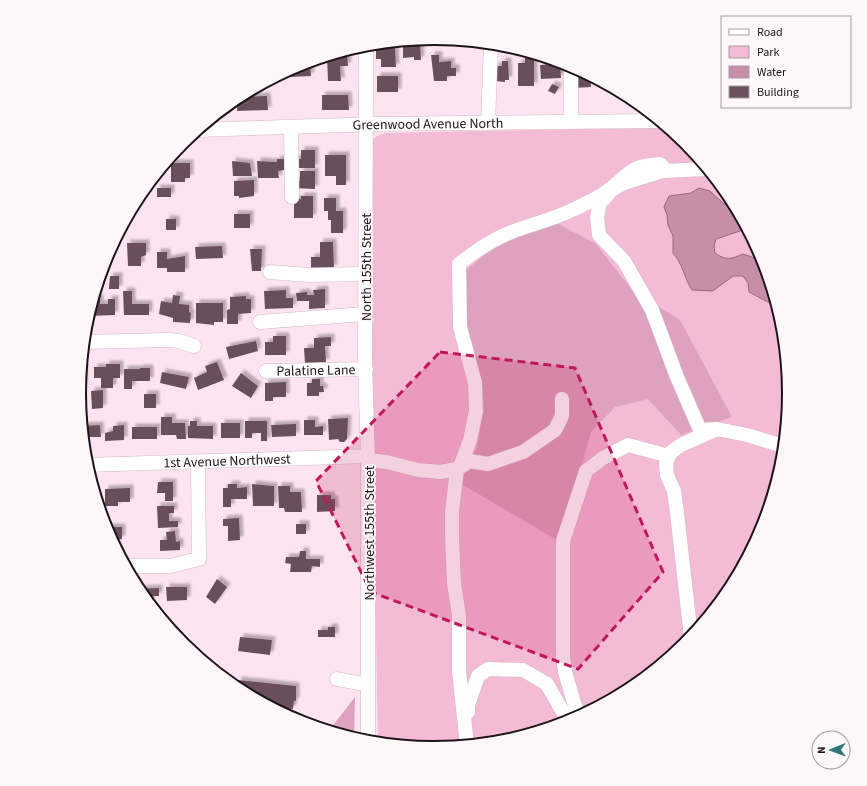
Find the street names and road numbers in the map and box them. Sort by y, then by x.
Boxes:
street label: Greenwood Avenue North [352,114,503,136]
street label: North 155th Street [357,213,377,321]
street label: Palatine Lane [276,360,356,382]
street label: 1st Avenue Northwest [163,449,291,474]
street label: Northwest 155th Street [360,465,380,601]

